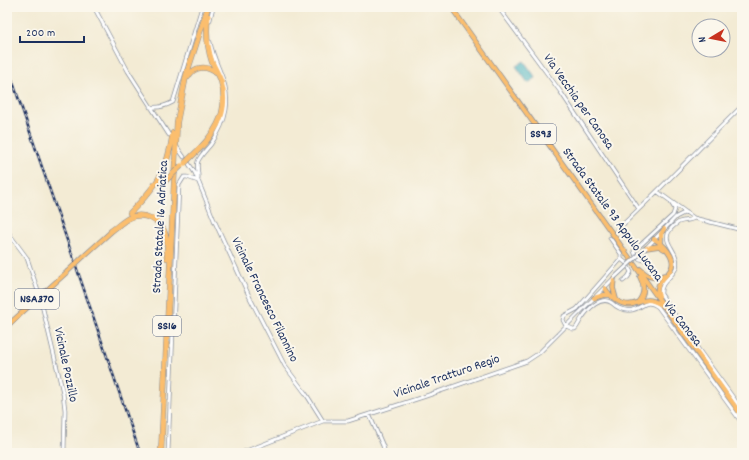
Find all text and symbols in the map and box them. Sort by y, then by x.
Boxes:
scale bar [20,18,84,44]
north arrow [691,18,731,58]
text: 200 m [26,25,55,42]
text: N [695,35,711,43]
street label: Via Vecchia per Canosa [538,50,619,154]
road number: SS93 [526,124,556,144]
street label: Strada Statale 93 Appulo Lucana [557,144,668,287]
street label: Strada Statale 16 Adriatica [148,159,174,294]
street label: Vicinale Francesco Filannino [225,234,303,366]
road number: NSA370 [15,289,59,309]
street label: Via Canosa [658,297,707,352]
road number: SS16 [153,316,181,336]
street label: Vicinale Pozzillo [48,326,82,404]
street label: Vicinale Tratturo Regio [391,350,503,404]

